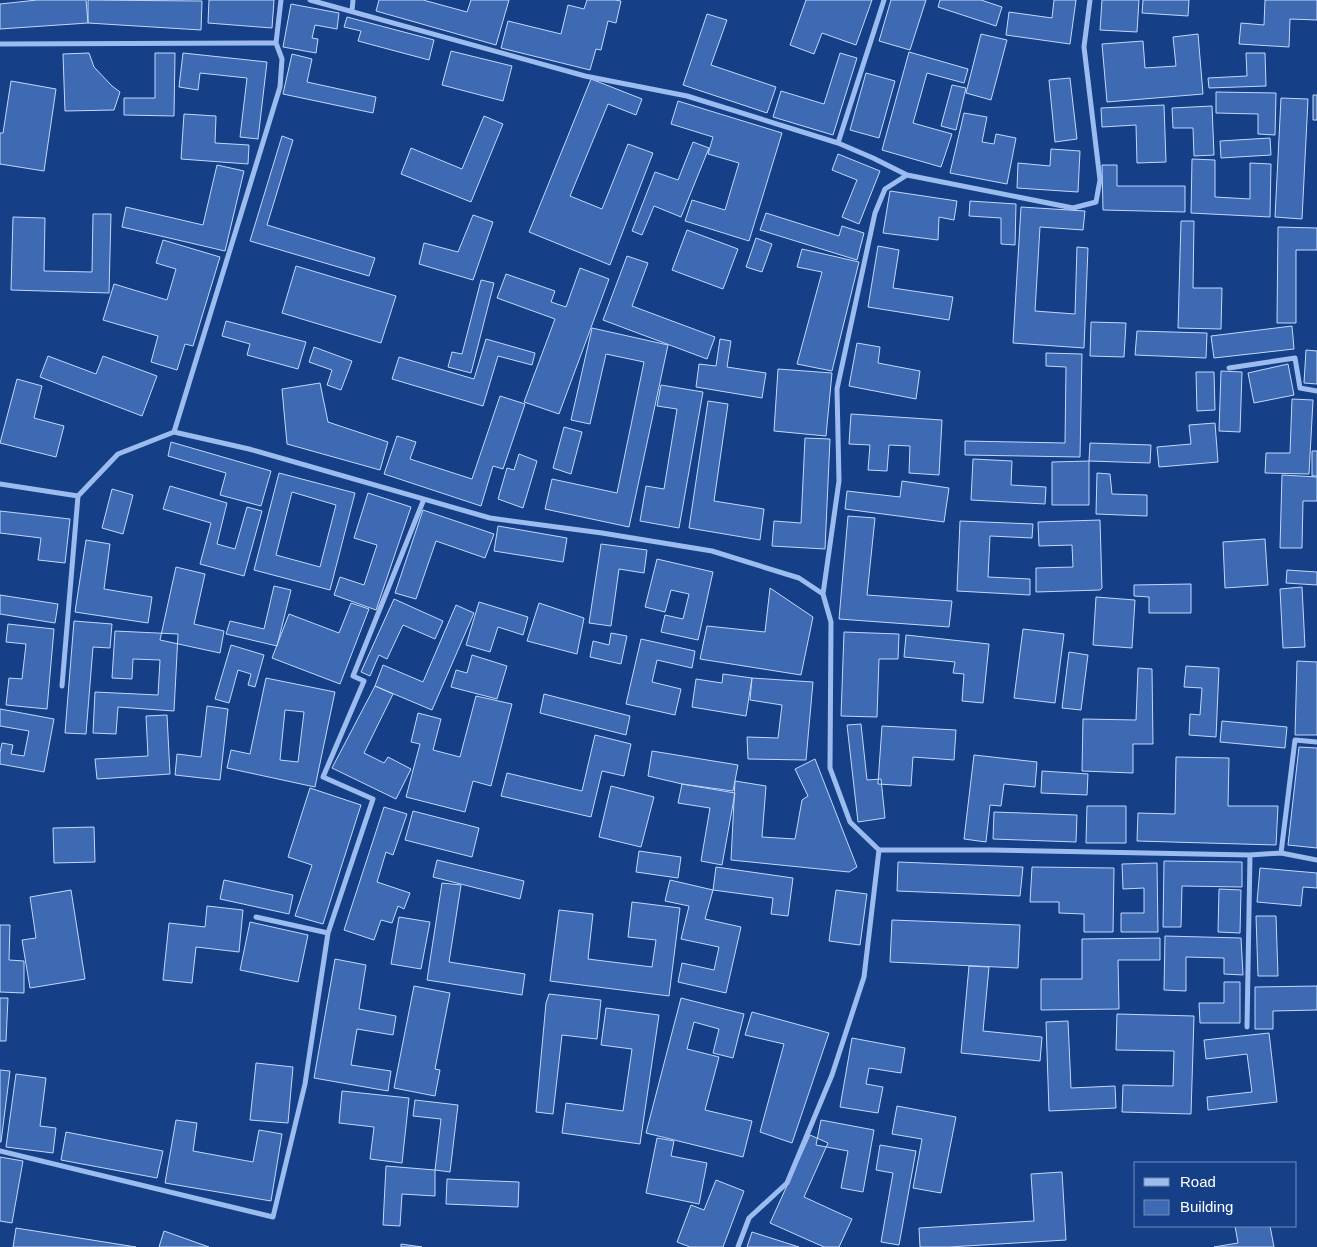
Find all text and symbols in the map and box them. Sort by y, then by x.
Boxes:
legend [1134,1162,1297,1227]
text: Road [1180,1173,1216,1190]
text: Building [1180,1198,1233,1215]

